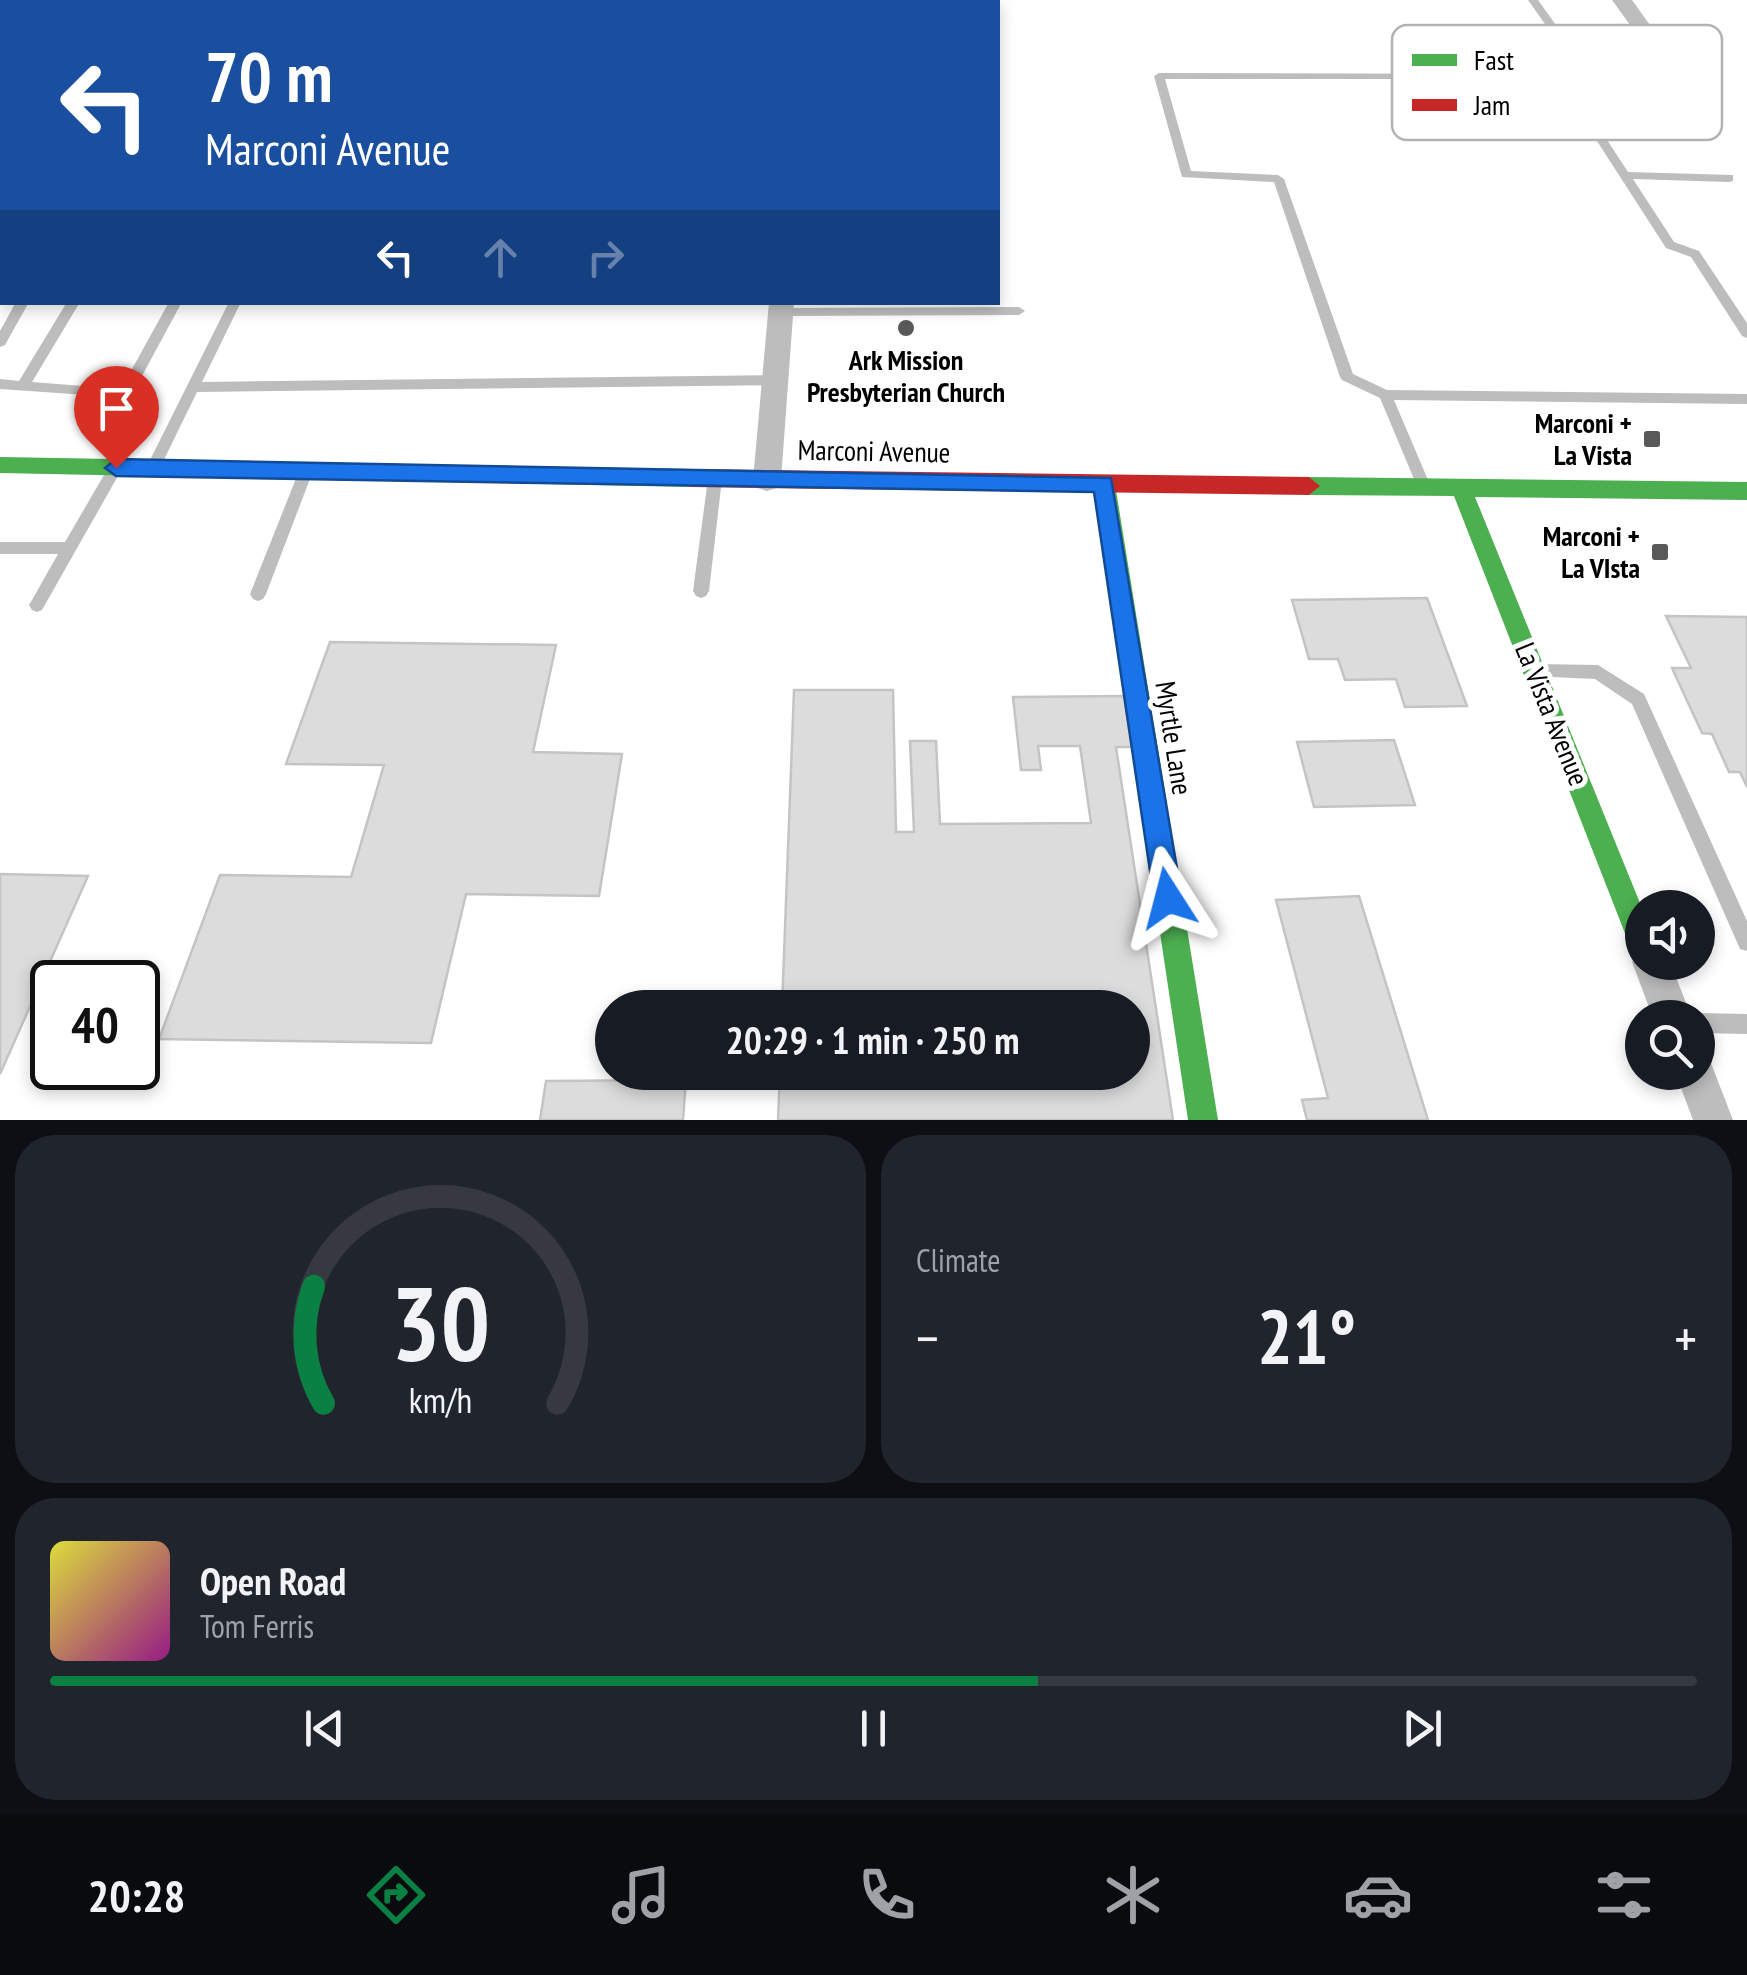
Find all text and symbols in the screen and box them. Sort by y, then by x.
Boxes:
legend [1392,25,1722,140]
text: 70 m [205,31,333,121]
icon: left [40,40,170,170]
text: Fast [1474,41,1514,78]
text: Jam [1473,86,1510,123]
text: Marconi Avenue [205,119,450,177]
icon: left [368,230,423,285]
icon: ahead [473,230,528,285]
icon: right [578,230,633,285]
marker: Ark Mission Presbyterian Church [895,317,917,339]
place label: Ark Mission Presbyterian Church [807,341,1005,410]
pin [74,366,159,469]
icon: arrive [89,381,144,436]
place label: Marconi + La Vista [1535,404,1632,473]
marker: Marconi + La Vista [1641,428,1663,450]
street label: Marconi Avenue [797,431,951,470]
place label: Marconi + La VIsta [1543,517,1640,586]
marker: Marconi + La VIsta [1649,541,1671,563]
street label: La Vista Avenue [1507,637,1598,791]
street label: Myrtle Lane [1147,678,1202,797]
position arrow [1116,846,1220,950]
map controls [1625,890,1715,1090]
button: sound [1625,890,1715,980]
speed limit sign: 40 [30,960,160,1090]
button: search [1625,1000,1715,1090]
text: 20:29 · 1 min · 250 m [726,1015,1019,1064]
text: Climate [916,1239,1000,1281]
text: 30 [391,1255,490,1390]
text: 21° [1257,1288,1356,1385]
text: − [916,1302,939,1373]
text: + [1674,1302,1697,1373]
text: km/h [409,1377,472,1423]
text: Open Road [200,1556,346,1605]
text: Tom Ferris [200,1605,314,1647]
icon: previous [297,1701,352,1756]
icon: pause [846,1701,901,1756]
icon: next [1395,1701,1450,1756]
icon: directions [361,1860,431,1930]
icon: music [606,1860,676,1930]
icon: phone [852,1860,922,1930]
icon: climate [1098,1860,1168,1930]
icon: car [1343,1860,1413,1930]
icon: filters [1589,1860,1659,1930]
text: 20:28 [88,1866,185,1924]

